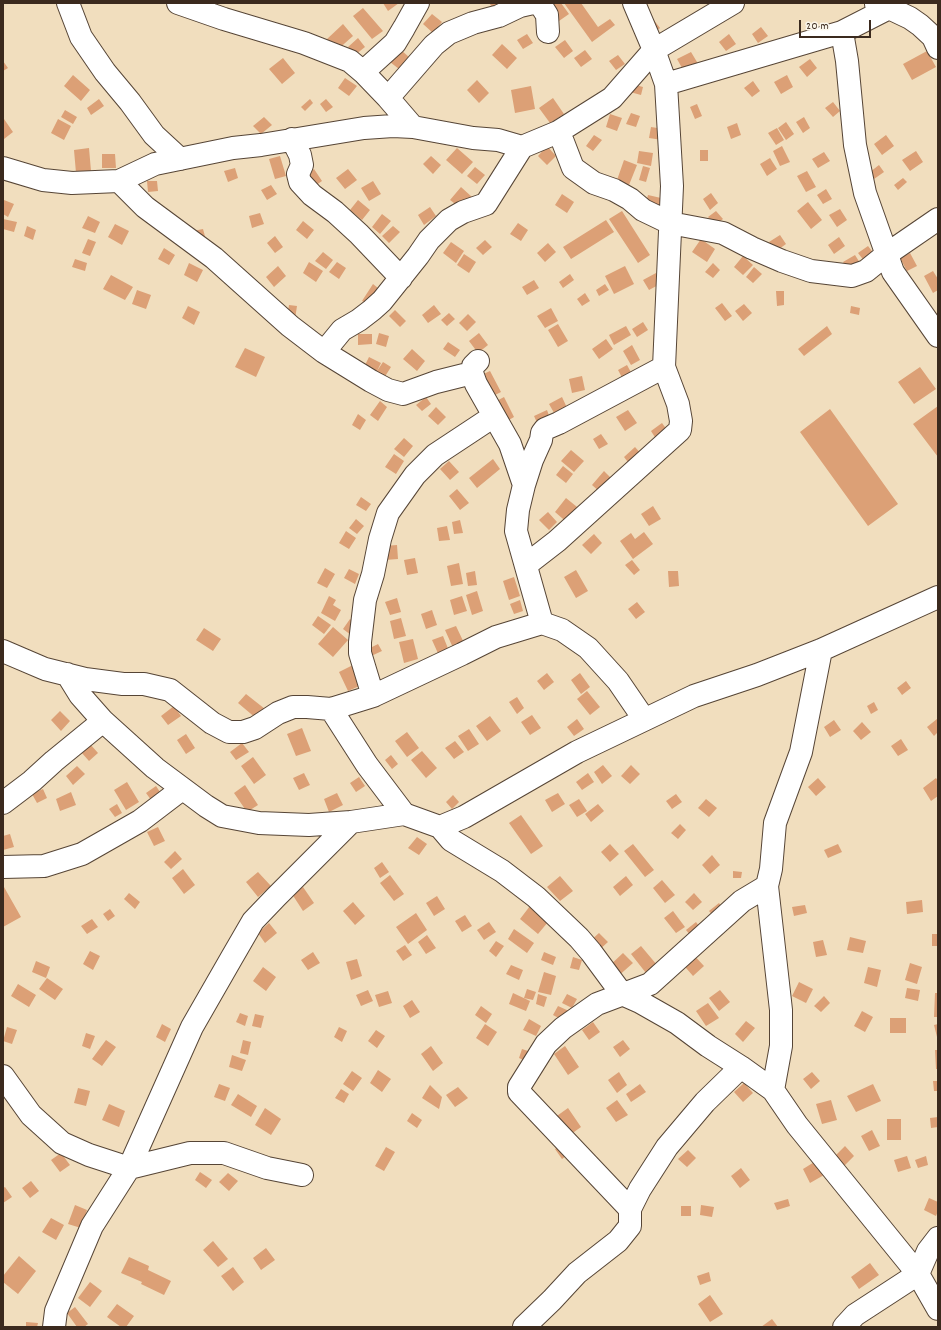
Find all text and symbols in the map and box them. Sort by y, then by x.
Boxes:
scale bar [801,12,873,38]
text: 20 m [806,18,829,35]

